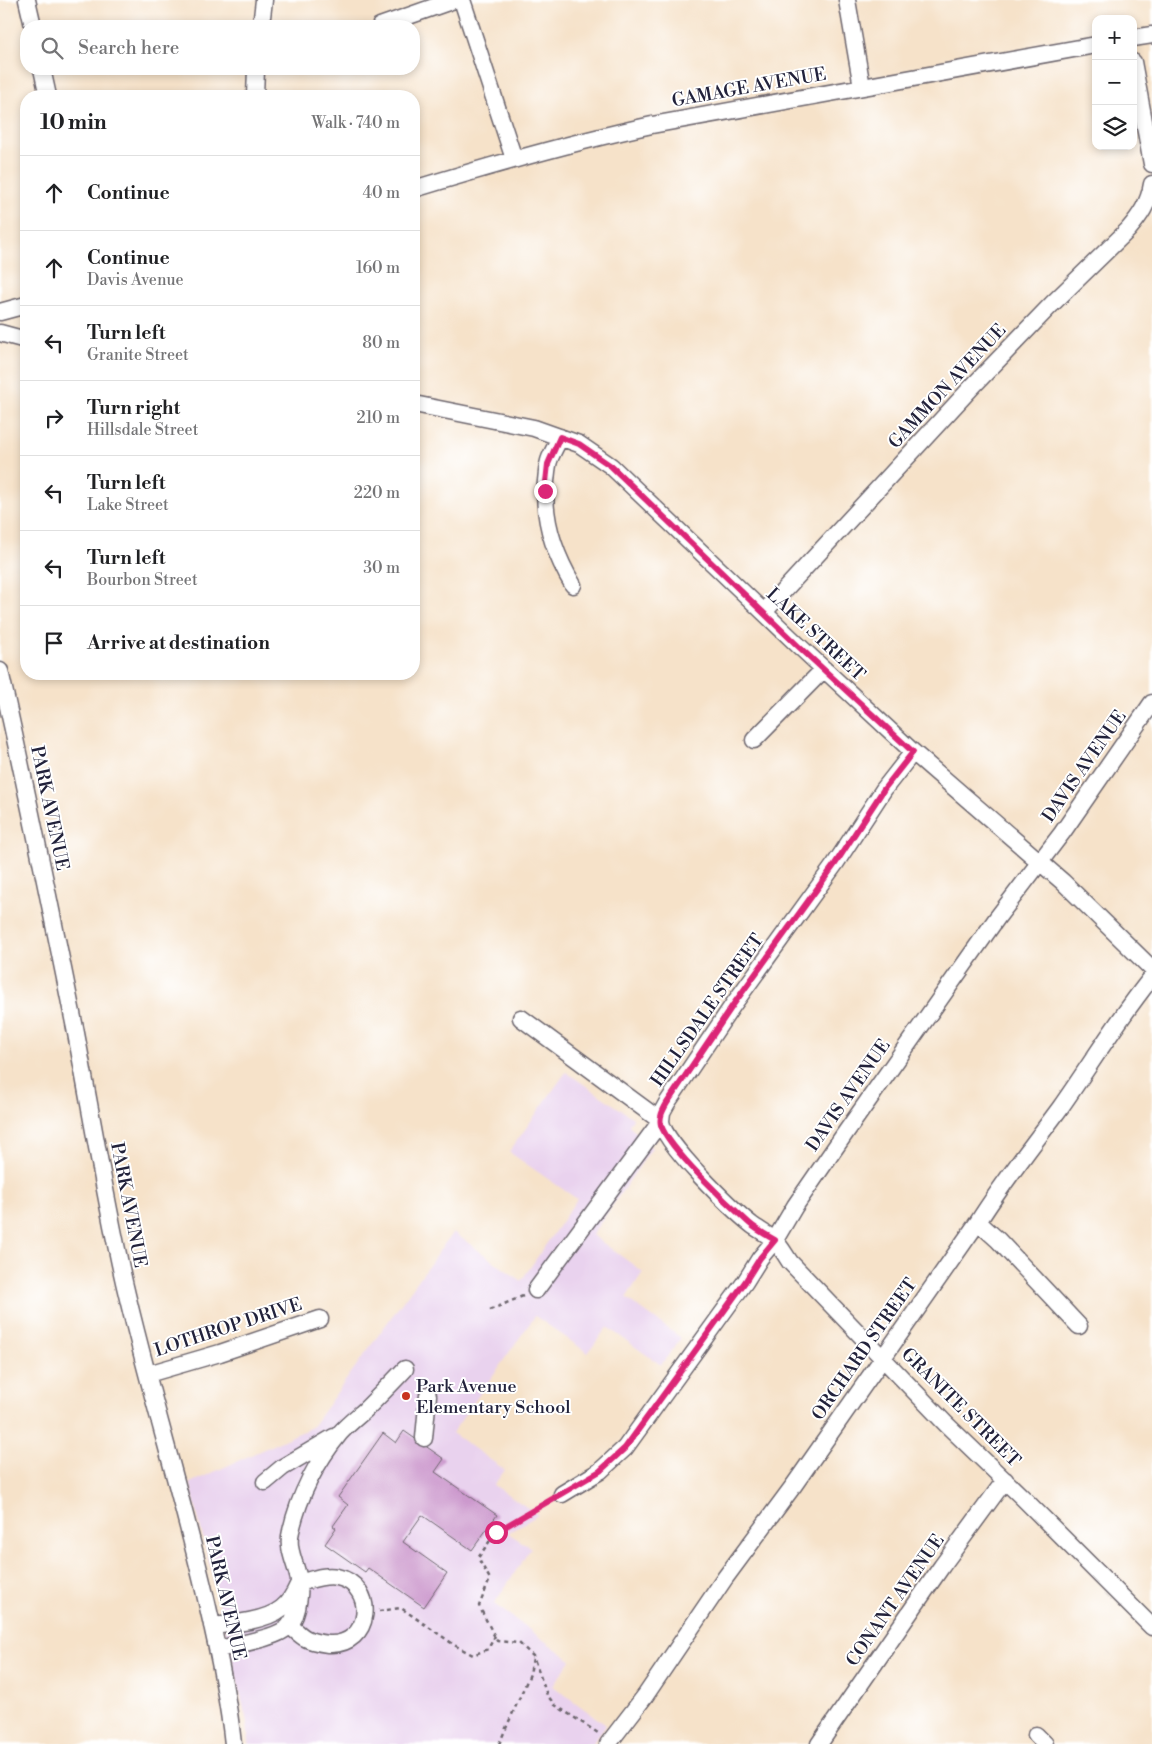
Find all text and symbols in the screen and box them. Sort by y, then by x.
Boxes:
map controls [1092,15,1137,150]
button: + [1092,15,1137,60]
search box [20,20,420,75]
icon: search [38,34,66,62]
text: Search here [78,36,179,60]
button: − [1092,60,1137,105]
street label: GAMAGE AVENUE [670,63,828,112]
button: layers [1092,105,1137,150]
text: 10 min [40,110,107,136]
text: Walk · 740 m [311,113,400,133]
icon: ahead [40,179,68,207]
text: Continue [87,181,170,205]
text: 40 m [363,183,400,203]
text: Continue [87,246,170,270]
icon: ahead [40,254,68,282]
text: 160 m [356,258,400,278]
text: Davis Avenue [87,270,184,290]
street label: GAMMON AVENUE [884,319,1011,454]
text: Turn left [87,321,166,345]
icon: left [40,329,68,357]
text: 80 m [362,333,400,353]
text: Granite Street [87,345,189,365]
text: Turn right [87,396,180,420]
icon: right [40,404,68,432]
text: 210 m [356,408,400,428]
text: Hillsdale Street [87,420,198,440]
text: Turn left [87,471,166,495]
icon: left [40,479,68,507]
route end [534,480,557,503]
text: 220 m [354,483,400,503]
text: Lake Street [87,495,169,515]
text: Turn left [87,546,166,570]
icon: left [40,554,68,582]
text: 30 m [363,558,400,578]
text: Bourbon Street [87,570,198,590]
street label: LAKE STREET [761,583,870,686]
icon: arrive [40,629,68,657]
text: Arrive at destination [87,631,270,655]
street label: DAVIS AVENUE [1037,706,1132,827]
street label: PARK AVENUE [25,744,74,873]
street label: HILLSDALE STREET [646,929,769,1091]
street label: DAVIS AVENUE [801,1035,896,1156]
street label: PARK AVENUE [105,1141,152,1270]
street label: ORCHARD STREET [807,1273,922,1425]
street label: LOTHROP DRIVE [151,1293,305,1362]
street label: GRANITE STREET [896,1343,1025,1472]
place label: Park Avenue Elementary School [416,1375,571,1419]
marker: Park Avenue Elementary School [400,1390,412,1402]
route start [485,1521,508,1544]
street label: CONANT AVENUE [841,1530,950,1671]
street label: PARK AVENUE [200,1534,251,1663]

